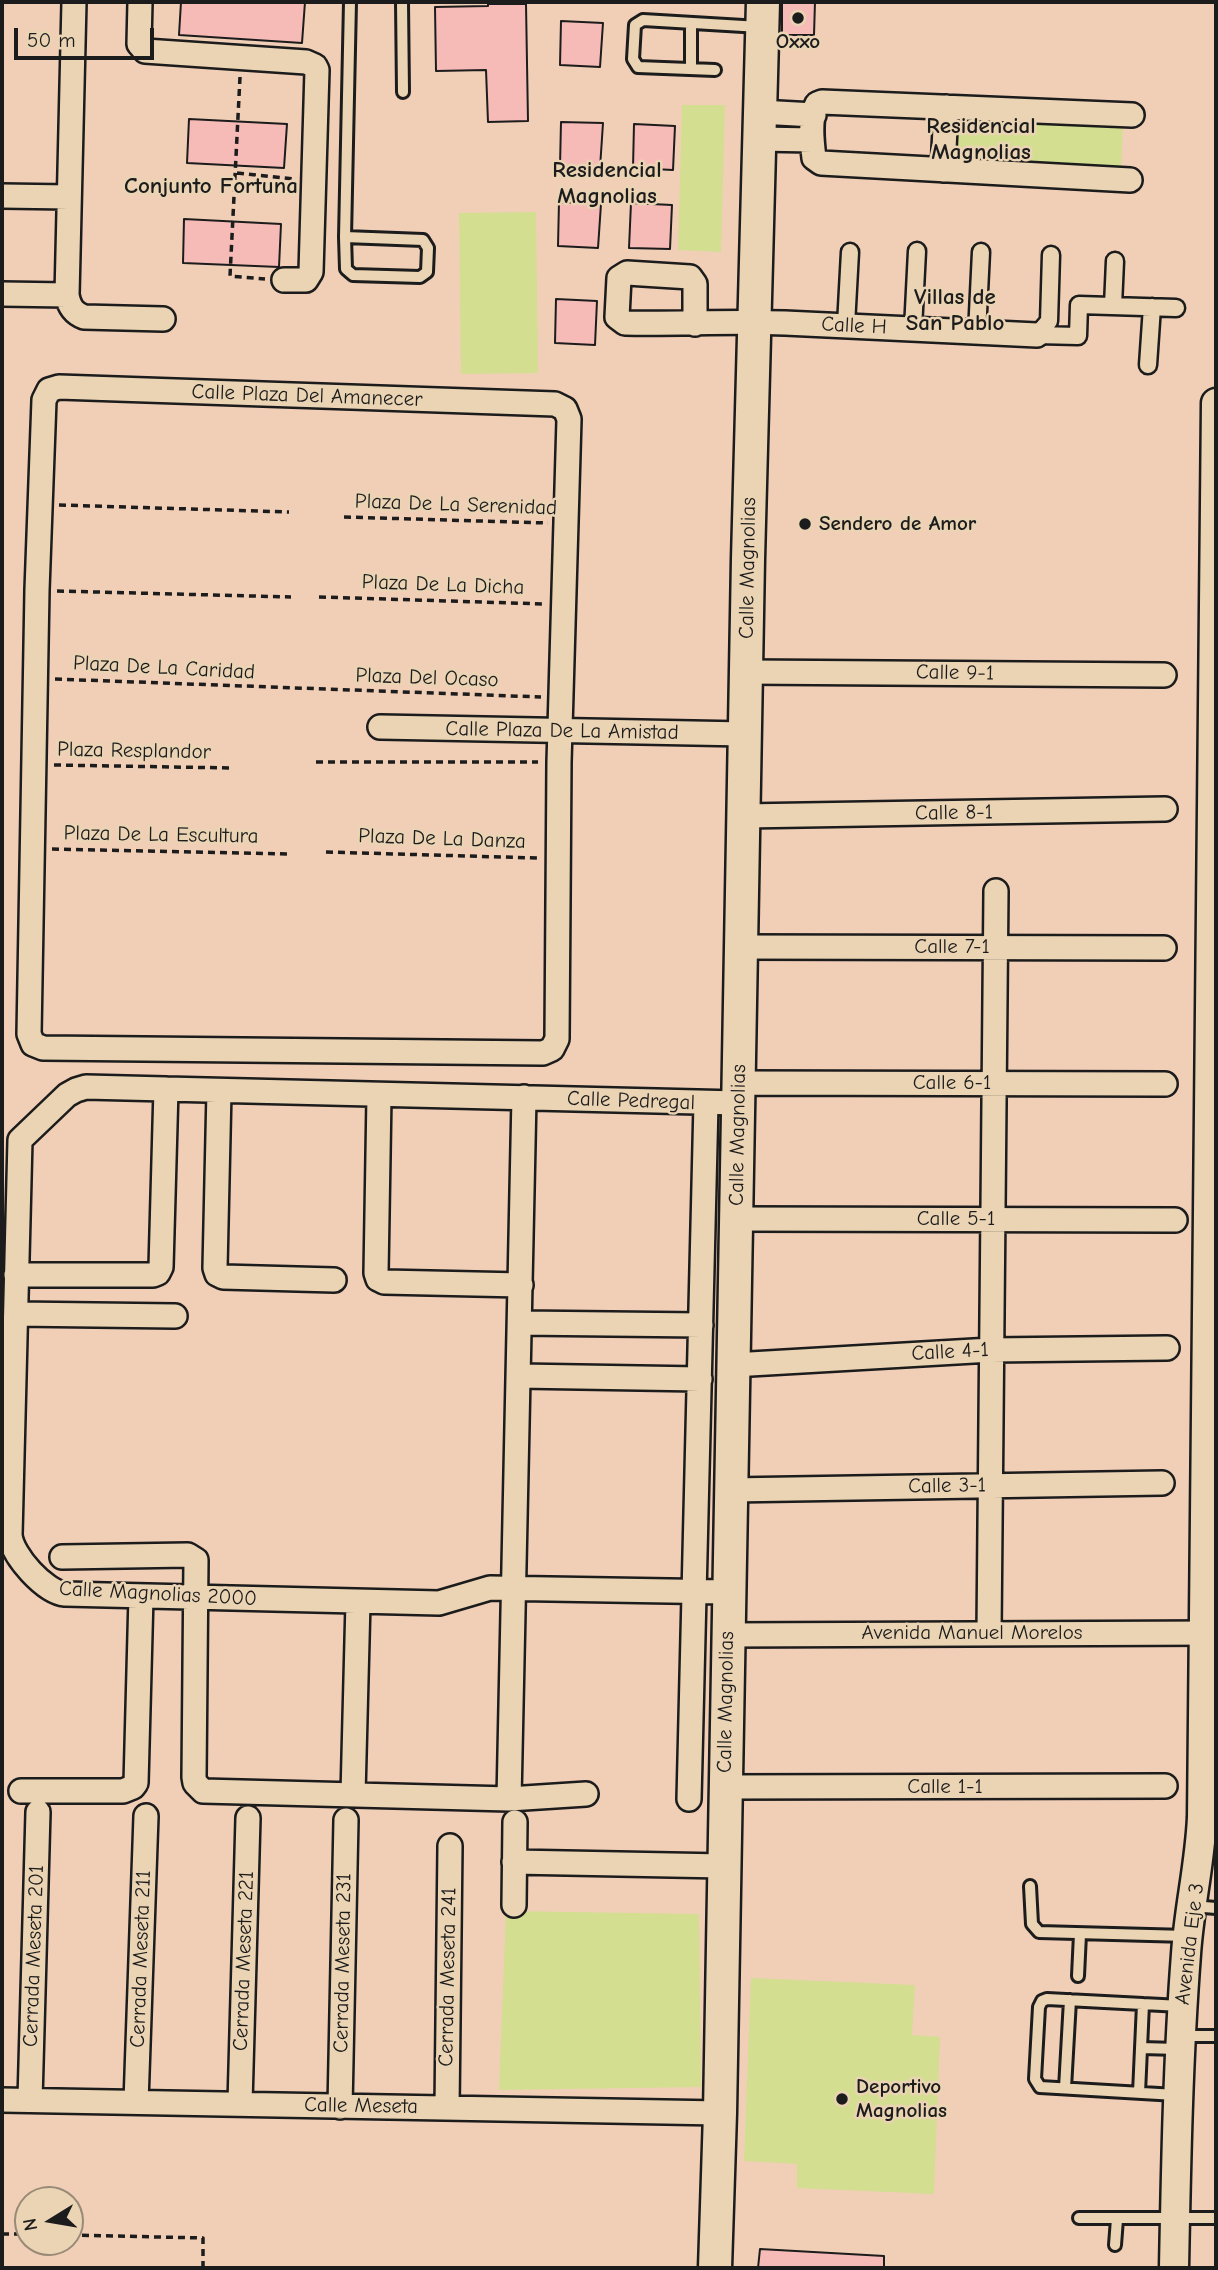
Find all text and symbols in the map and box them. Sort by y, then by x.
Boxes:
marker: Oxxo [790,10,806,26]
scale bar [18,14,158,58]
text: 50 m [27,28,76,52]
place label: Oxxo [776,29,820,55]
district label: Residencial Magnolias [926,112,1036,166]
district label: Residencial Magnolias [552,156,662,210]
district label: Conjunto Fortuna [124,172,298,200]
district label: Villas de San Pablo [906,283,1004,337]
street label: Calle H [821,312,887,340]
street label: Calle Plaza Del Amanecer [191,379,423,413]
street label: Plaza De La Serenidad [354,489,558,521]
street label: Calle Magnolias [734,497,762,639]
place label: Sendero de Amor [819,511,976,537]
marker: Sendero de Amor [797,516,813,532]
street label: Plaza De La Dicha [361,570,525,600]
street label: Plaza De La Caridad [72,651,256,685]
street label: Calle 9-1 [916,660,994,686]
street label: Plaza Del Ocaso [355,663,499,693]
street label: Calle Plaza De La Amistad [445,716,679,746]
street label: Plaza Resplandor [57,737,211,765]
street label: Calle 8-1 [915,800,993,826]
street label: Plaza De La Escultura [63,821,259,849]
street label: Plaza De La Danza [358,823,526,855]
street label: Calle 7-1 [914,934,990,960]
street label: Calle Magnolias [724,1064,752,1206]
street label: Calle 6-1 [913,1070,991,1096]
street label: Calle Pedregal [567,1086,695,1116]
street label: Calle 5-1 [917,1206,995,1232]
street label: Calle 4-1 [911,1337,989,1367]
street label: Calle 3-1 [908,1473,986,1499]
street label: Calle Magnolias 2000 [58,1576,258,1612]
street label: Avenida Manuel Morelos [862,1620,1082,1646]
street label: Calle Magnolias [712,1631,740,1773]
street label: Calle 1-1 [907,1774,983,1800]
street label: Cerrada Meseta 201 [18,1865,50,2047]
street label: Cerrada Meseta 211 [125,1870,157,2048]
street label: Cerrada Meseta 221 [228,1870,260,2052]
street label: Cerrada Meseta 231 [329,1873,357,2053]
street label: Avenida Eje 3 [1170,1882,1210,2006]
street label: Cerrada Meseta 241 [434,1887,462,2067]
place label: Deportivo Magnolias [856,2074,947,2124]
marker: Deportivo Magnolias [834,2091,850,2107]
street label: Calle Meseta [304,2092,418,2120]
north arrow [14,2186,84,2256]
text: N [18,2216,42,2233]

